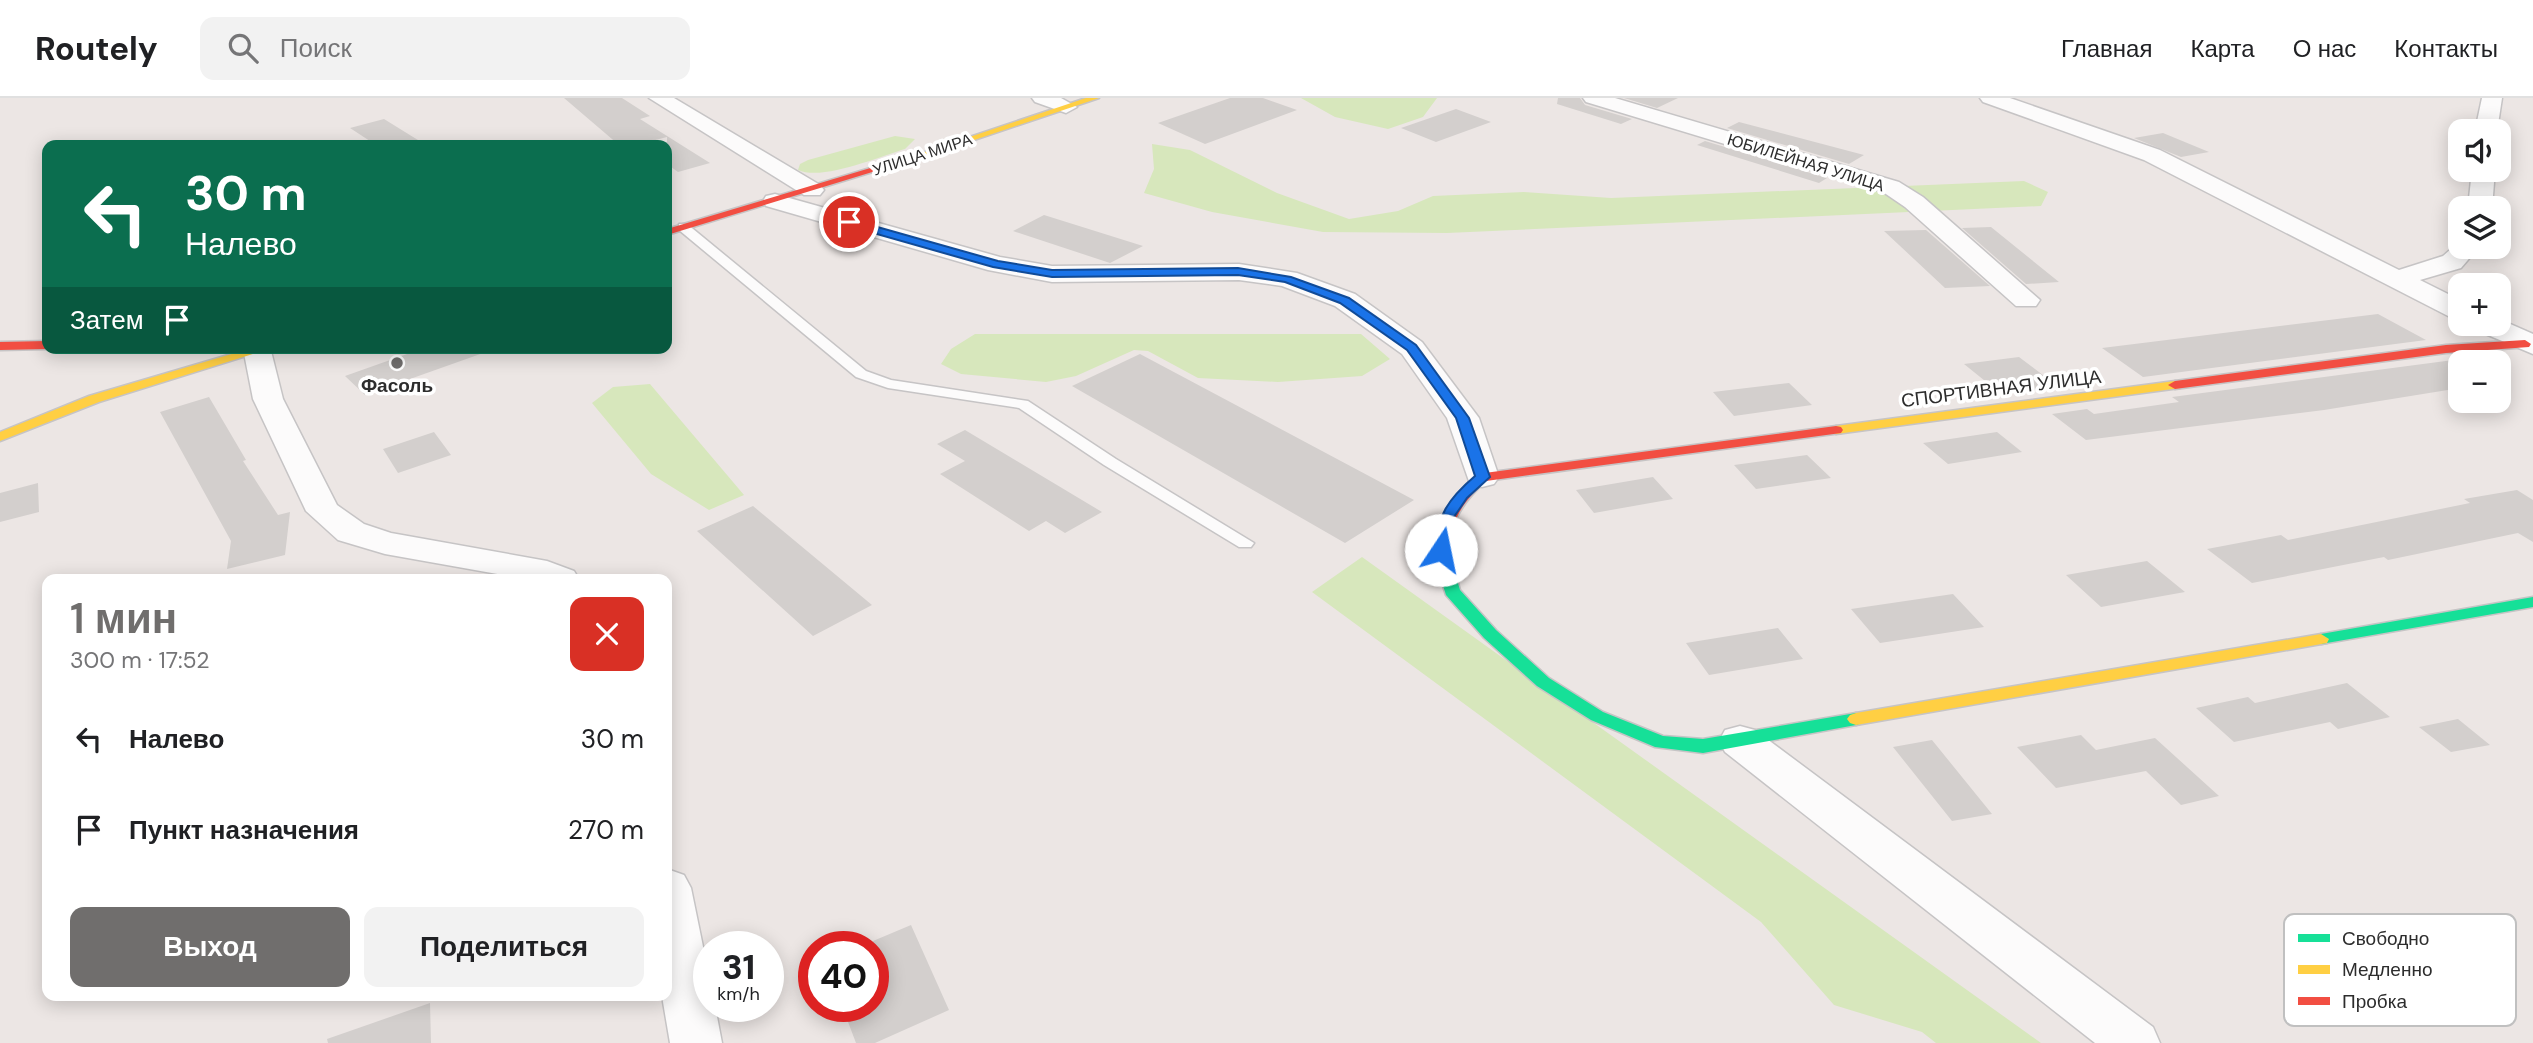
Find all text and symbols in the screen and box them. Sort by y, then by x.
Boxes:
search box [200,17,690,80]
text: Routely [35,27,158,70]
icon: search [224,29,262,67]
text: Поиск [280,31,352,65]
text: Главная [2061,33,2152,64]
text: Карта [2190,33,2255,64]
text: О нас [2293,33,2356,64]
text: Контакты [2394,33,2498,64]
map controls [2448,119,2511,413]
button: sound [2448,119,2511,182]
street label: УЛИЦА МИРА [870,128,975,180]
street label: ЮБИЛЕЙНАЯ УЛИЦА [1725,129,1887,196]
text: 30 m [185,161,307,225]
icon: left [70,168,161,259]
pin [819,192,879,252]
button: layers [2448,196,2511,259]
icon: arrive [830,203,868,241]
text: Налево [185,223,297,265]
button: + [2448,273,2511,336]
icon: arrive [158,301,196,339]
text: Затем [70,303,144,337]
button: − [2448,350,2511,413]
marker: Фасоль [389,355,405,371]
street label: СПОРТИВНАЯ УЛИЦА [1900,364,2103,413]
place label: Фасоль [361,373,433,398]
position arrow [1404,513,1478,587]
text: 1 мин [70,591,177,646]
button: close [570,597,644,671]
text: 300 m · 17:52 [70,645,209,675]
icon: left [70,720,108,758]
text: Налево [129,722,224,756]
text: 30 m [581,722,644,756]
icon: arrive [70,811,108,849]
text: Пункт назначения [129,813,359,847]
text: 270 m [568,813,644,847]
button: Выход [70,907,350,987]
button: Поделиться [364,907,644,987]
legend [2284,914,2516,1026]
text: Свободно [2342,926,2429,951]
speed limit sign: 40 [798,931,889,1022]
text: 31 [722,944,755,990]
text: Медленно [2342,957,2432,982]
text: km/h [717,982,760,1006]
text: Пробка [2342,989,2407,1014]

